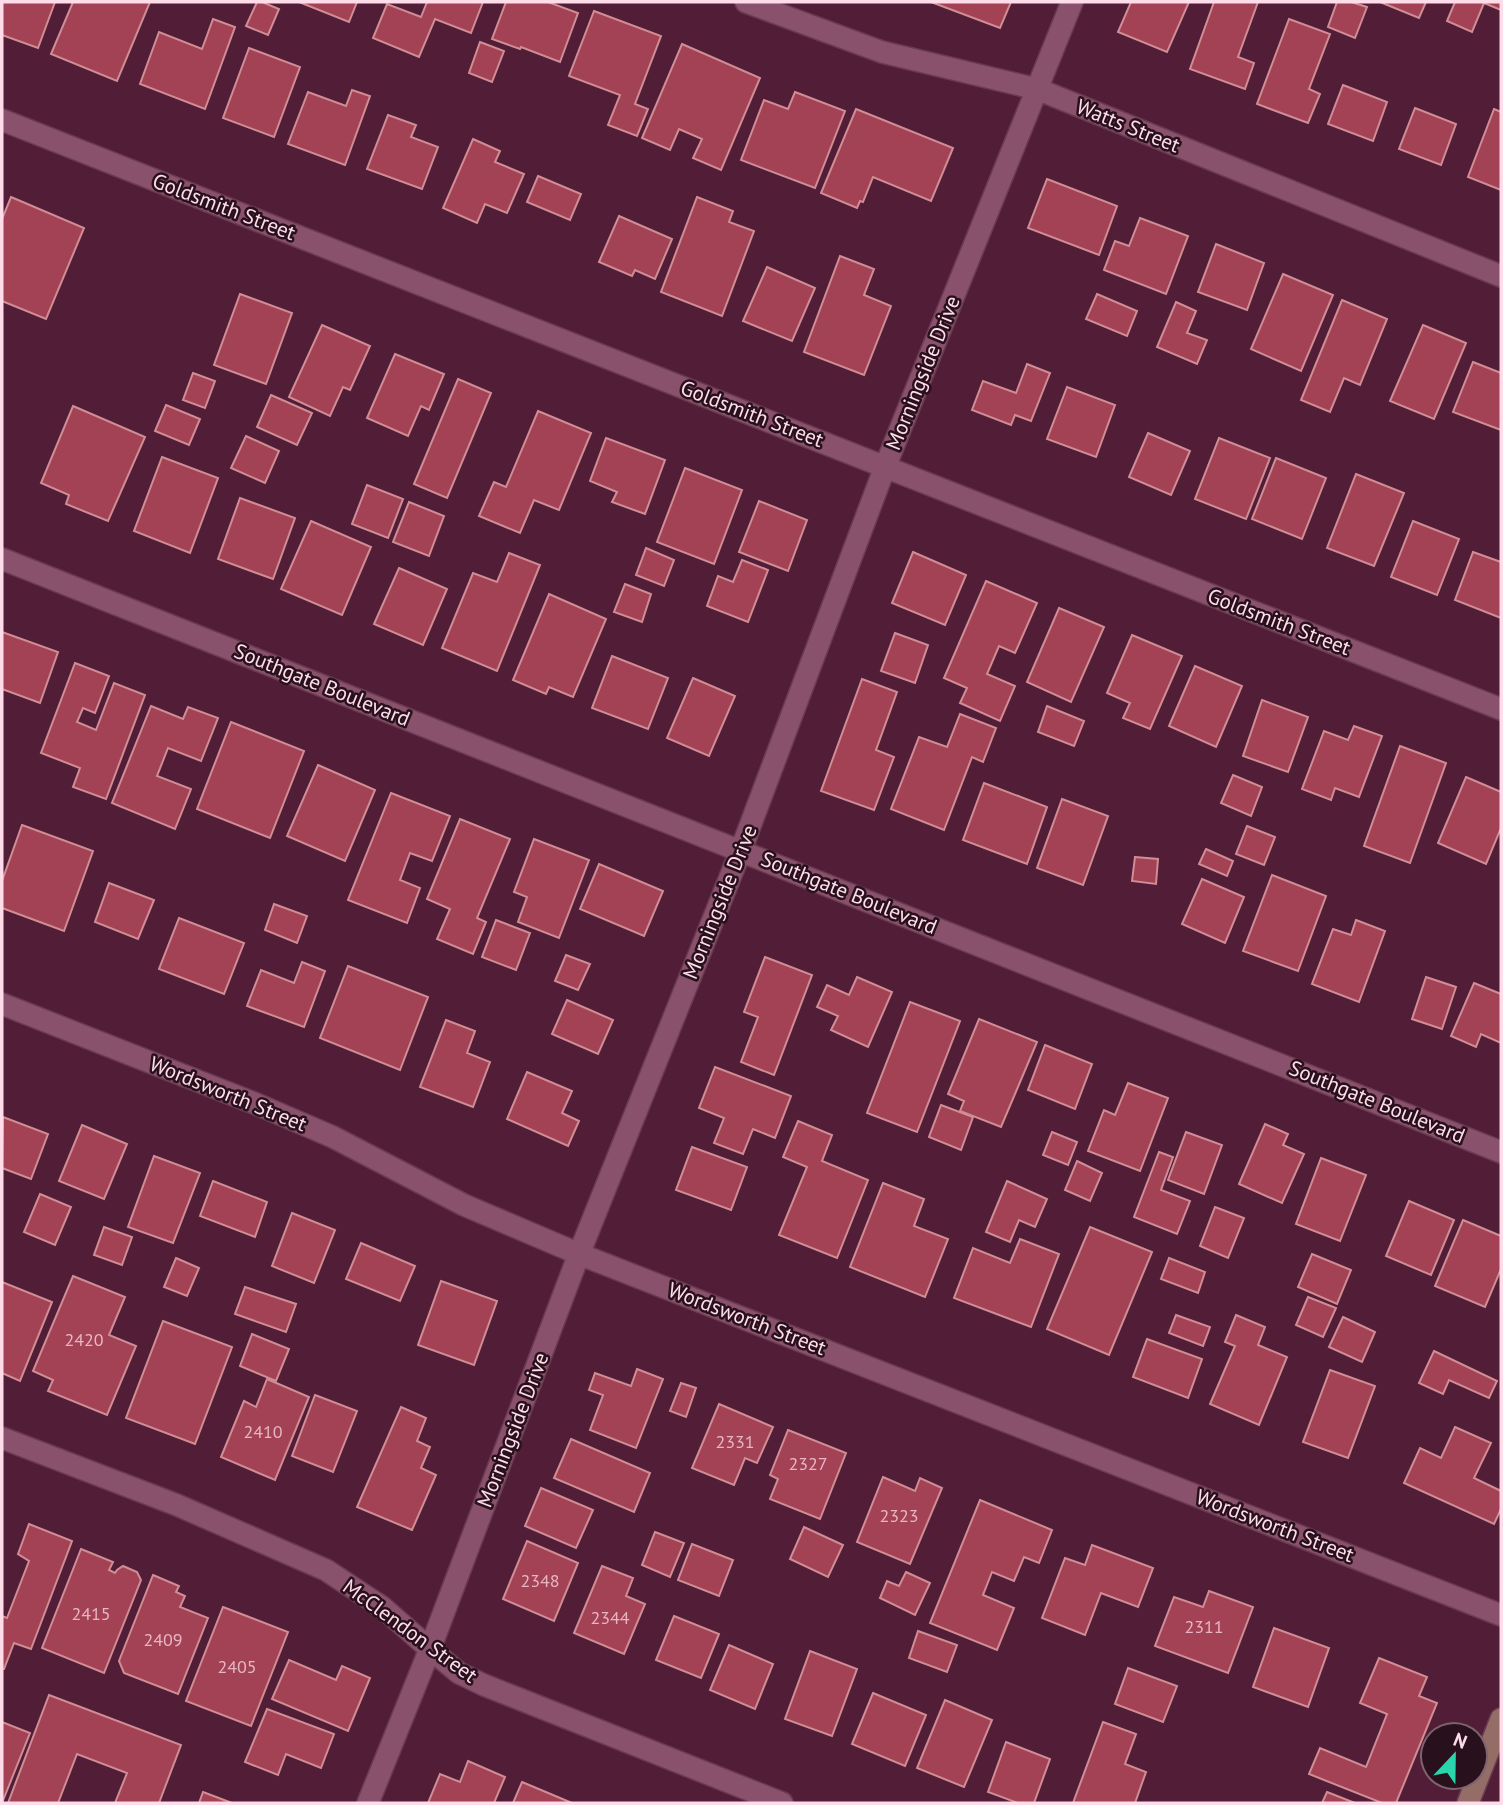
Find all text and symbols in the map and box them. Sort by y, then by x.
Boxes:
street label: Watts Street [1072,93,1184,159]
street label: Goldsmith Street [149,167,299,246]
street label: Morningside Drive [879,292,966,454]
street label: Goldsmith Street [677,374,827,453]
street label: Goldsmith Street [1204,582,1354,661]
street label: Southgate Boulevard [230,637,414,732]
street label: Morningside Drive [676,821,763,983]
street label: Southgate Boulevard [757,845,941,940]
street label: Wordsworth Street [146,1050,311,1137]
street label: Southgate Boulevard [1285,1054,1469,1149]
street label: Wordsworth Street [664,1276,830,1361]
house number: 2420 [64,1328,104,1351]
street label: Morningside Drive [471,1348,555,1511]
house number: 2410 [243,1420,283,1443]
house number: 2331 [715,1430,755,1453]
house number: 2327 [788,1452,828,1475]
street label: Wordsworth Street [1192,1483,1358,1568]
house number: 2323 [879,1504,919,1527]
house number: 2348 [520,1569,560,1592]
street label: McClendon Street [338,1573,483,1688]
house number: 2415 [71,1602,111,1625]
house number: 2344 [590,1606,630,1629]
house number: 2311 [1184,1615,1224,1638]
house number: 2409 [143,1628,183,1651]
house number: 2405 [217,1655,257,1678]
north arrow [1419,1721,1489,1791]
text: N [1450,1727,1471,1754]

